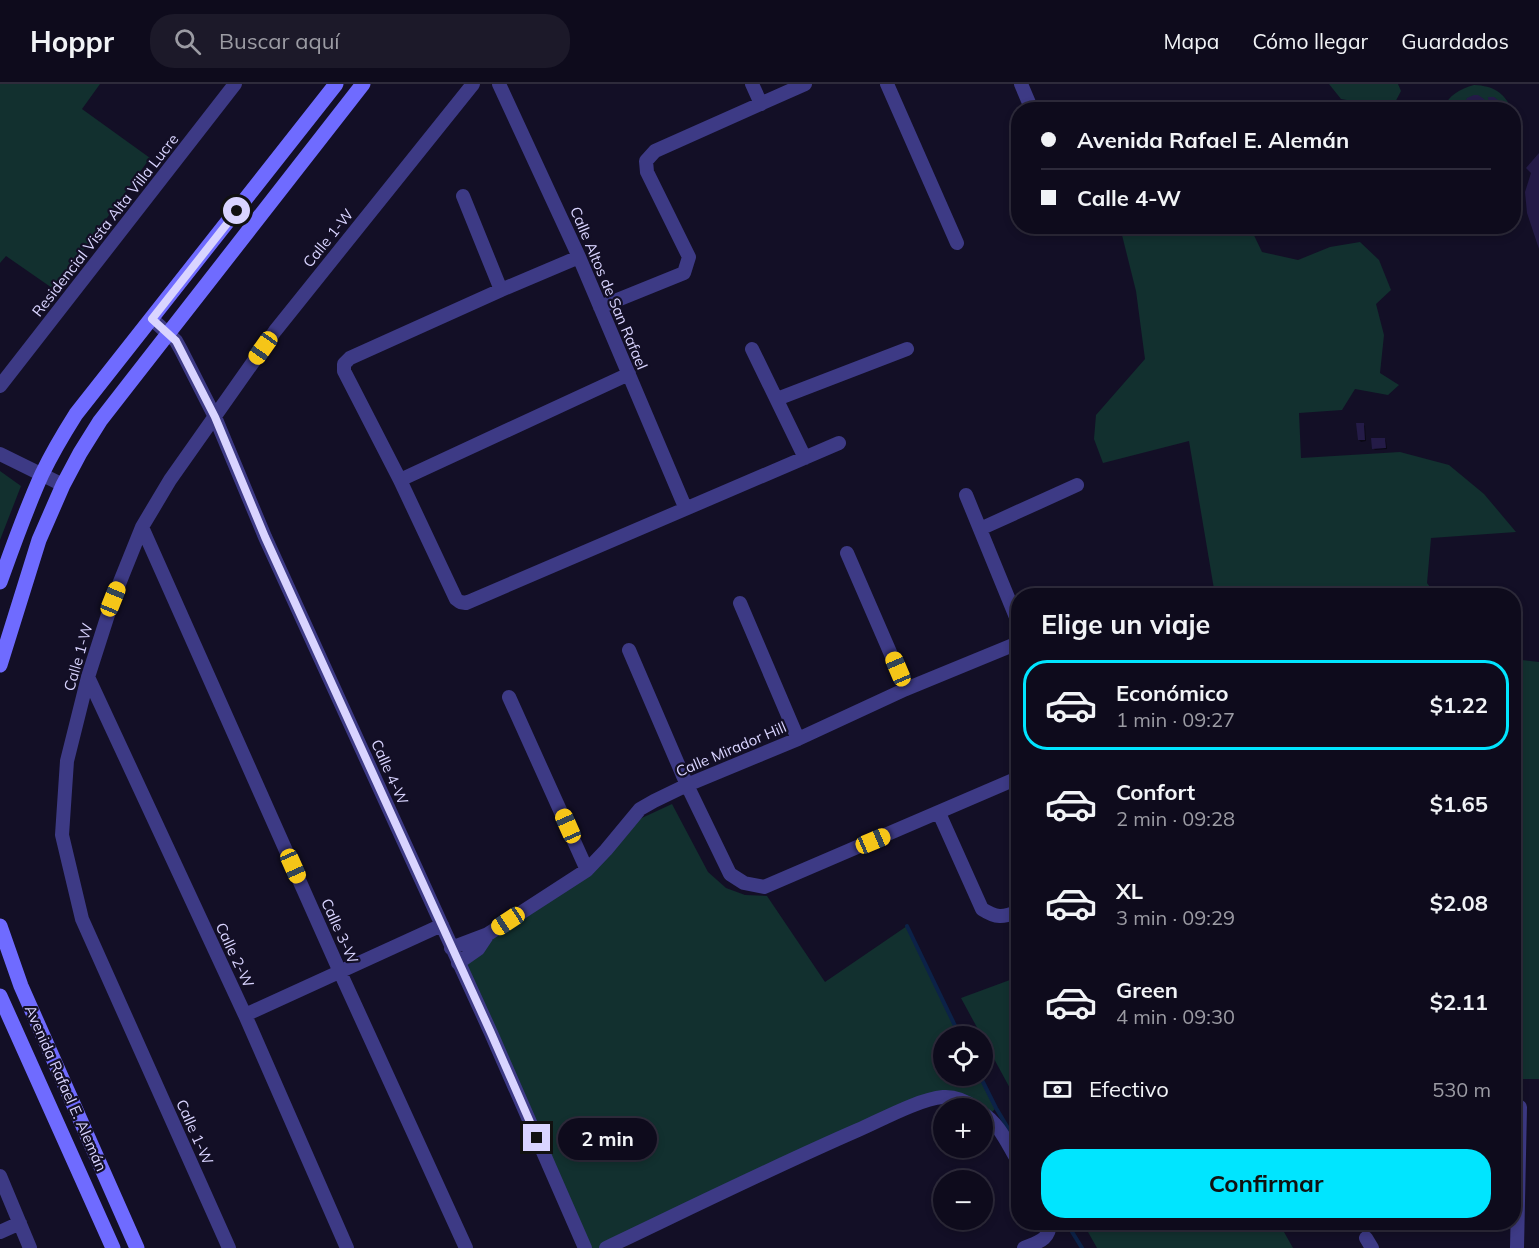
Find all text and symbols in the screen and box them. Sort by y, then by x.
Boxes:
search box [150,14,570,68]
text: Hoppr [30,24,114,59]
icon: search [171,25,204,58]
text: Buscar aquí [219,27,340,55]
text: Mapa [1164,28,1219,54]
text: Cómo llegar [1252,28,1368,54]
text: Guardados [1401,28,1509,54]
text: Avenida Rafael E. Alemán [1077,126,1349,154]
street label: Residencial Vista Alta Villa Lucre [28,130,182,320]
text: Calle 4-W [1077,184,1181,212]
route start [223,197,250,224]
street label: Calle Altos de San Rafael [566,204,652,372]
street label: Calle 1-W [299,205,357,271]
car [245,328,281,368]
car [98,579,128,619]
text: Elige un viaje [1041,607,1210,641]
street label: Calle 1-W [59,621,97,693]
car [883,649,913,689]
icon: car [1044,678,1098,732]
text: Económico [1116,679,1229,707]
text: $1.22 [1430,691,1488,719]
text: 1 min · 09:27 [1116,707,1235,732]
street label: Calle Mirador Hill [673,717,789,781]
street label: Calle 4-W [367,736,413,808]
icon: car [1044,777,1098,831]
text: Confort [1116,778,1195,806]
text: $1.65 [1430,790,1488,818]
car [552,806,584,846]
text: 2 min · 09:28 [1116,806,1235,831]
car [853,826,893,856]
car [277,846,309,886]
icon: car [1044,876,1098,930]
text: XL [1116,877,1143,905]
text: $2.08 [1430,889,1488,917]
street label: Calle 3-W [317,895,363,967]
car [488,904,528,938]
text: 3 min · 09:29 [1116,905,1235,930]
street label: Calle 2-W [212,919,258,991]
icon: car [1044,975,1098,1029]
text: Green [1116,976,1178,1004]
text: $2.11 [1430,988,1488,1016]
street label: Avenida Rafael E. Alemán [21,1002,111,1174]
text: 4 min · 09:30 [1116,1004,1235,1029]
map controls [933,1026,993,1230]
button: locate [933,1026,993,1086]
icon: cash [1041,1073,1074,1106]
text: Efectivo [1089,1075,1169,1103]
text: 530 m [1432,1077,1491,1102]
street label: Calle 1-W [172,1096,218,1168]
button: + [933,1098,993,1158]
callout: 2 min [558,1117,657,1159]
route end [523,1124,550,1151]
text: 2 min [581,1126,634,1151]
button: Confirmar [1041,1149,1491,1218]
button: − [933,1170,993,1230]

